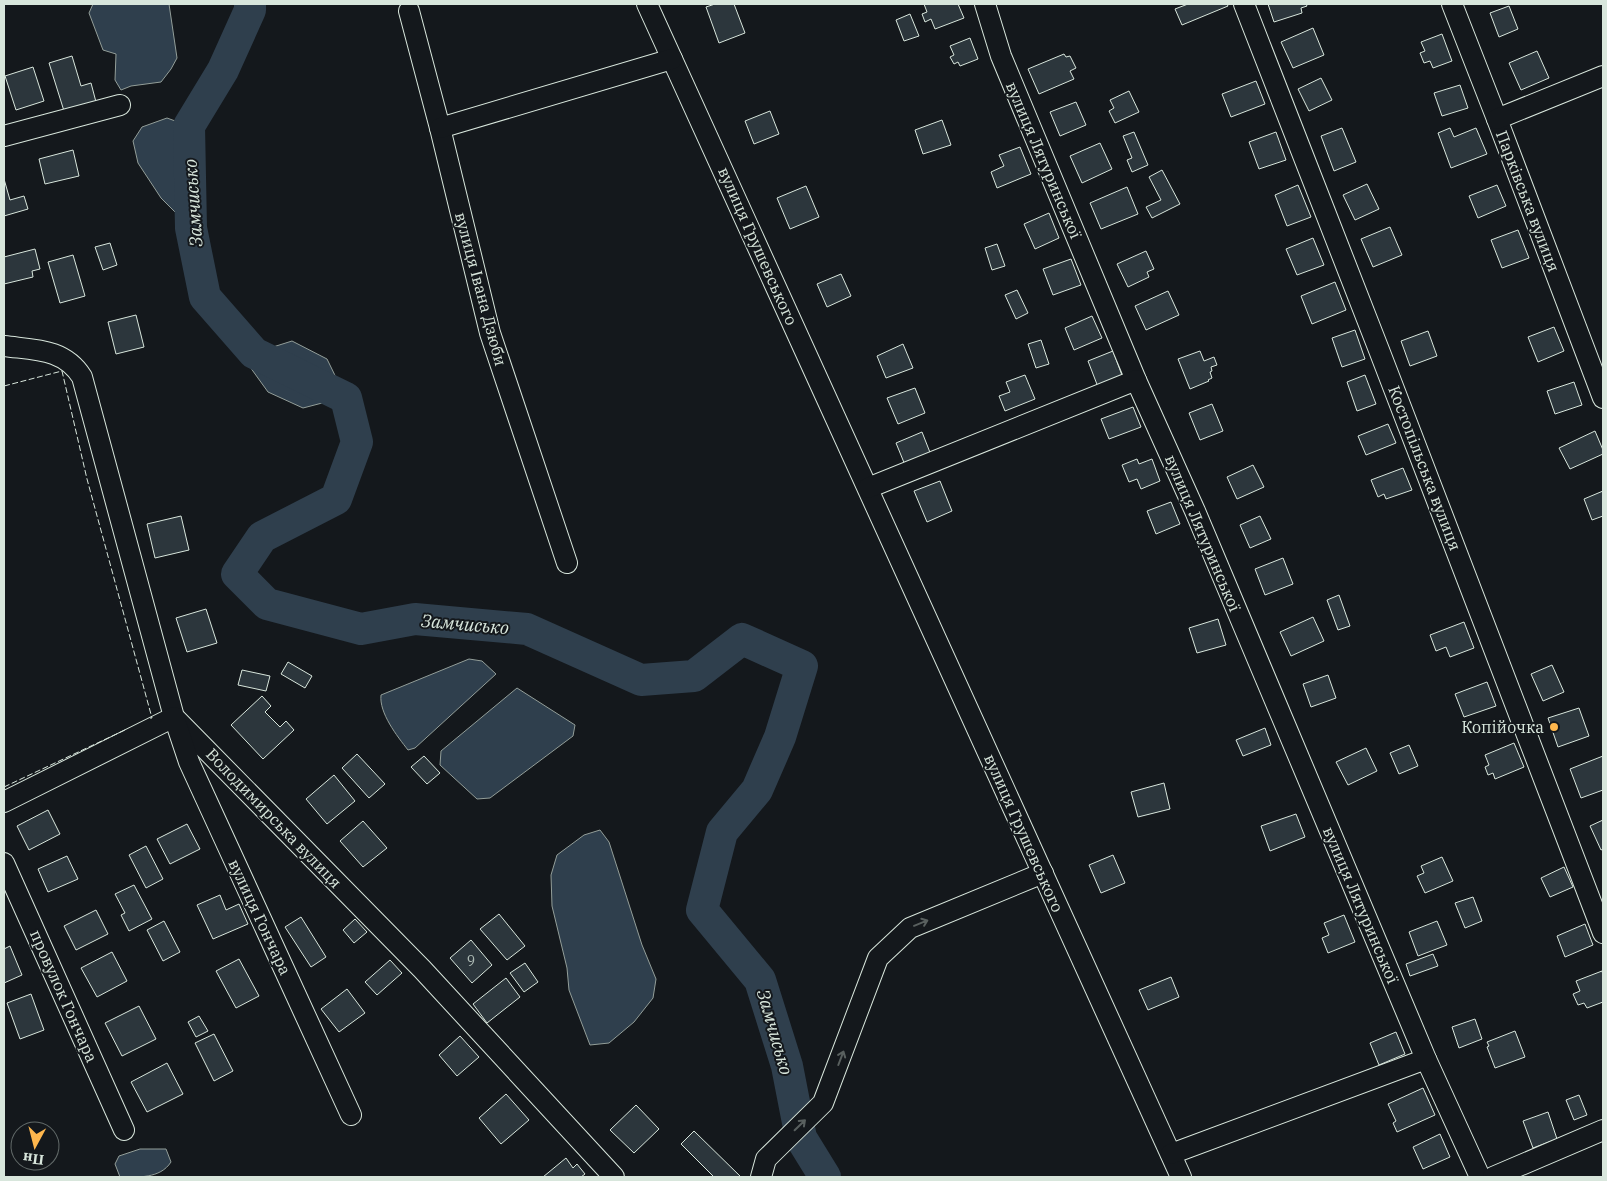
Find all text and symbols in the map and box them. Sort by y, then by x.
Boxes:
street label: вулиця Лятуринської [1002,78,1086,242]
street label: Парківська вулиця [1492,127,1564,275]
water label: Замчисько [178,158,208,248]
street label: вулиця Грушевського [714,164,802,328]
street label: вулиця Івана Дзюби [451,210,511,368]
street label: Костопільська вулиця [1384,383,1466,553]
street label: вулиця Лятуринської [1161,451,1245,615]
water label: Замчисько [420,609,510,639]
place label: Копійочка [1461,717,1544,737]
marker: Копійочка [1548,721,1560,733]
street label: Володимирська вулиця [202,744,346,892]
street label: вулиця Грушевського [980,751,1068,915]
street label: вулиця Лятуринської [1319,823,1403,987]
street label: вулиця Гончара [224,856,296,978]
one-way arrow [914,918,929,927]
street label: провулок Гончара [26,927,102,1066]
house number: 9 [467,952,475,970]
water label: Замчисько [752,986,798,1078]
one-way arrow [837,1051,846,1066]
one-way arrow [794,1119,806,1131]
north arrow [10,1121,60,1171]
text: Пн [22,1149,45,1169]

